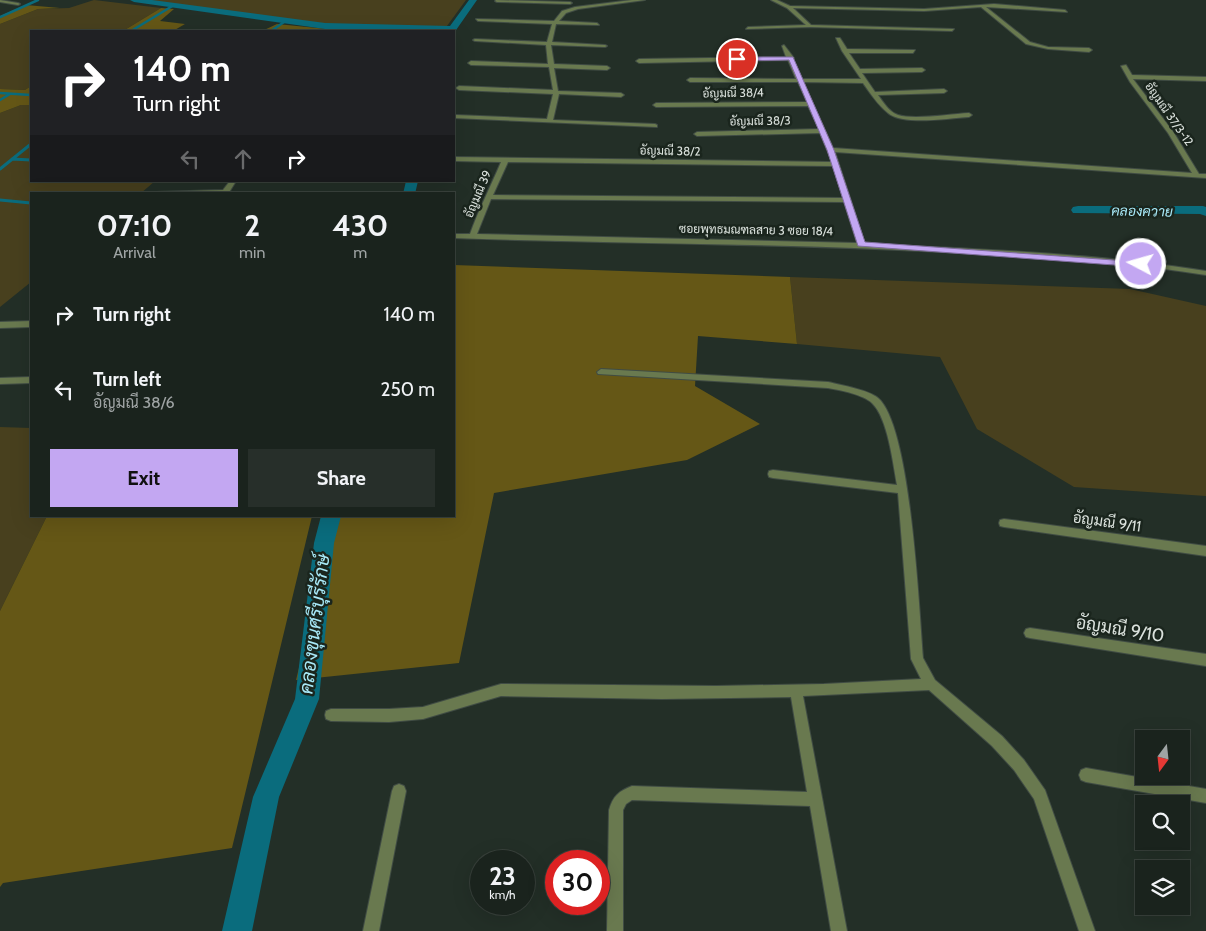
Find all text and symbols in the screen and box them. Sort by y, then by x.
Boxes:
pin [716,38,758,80]
icon: arrive [723,45,751,73]
text: 140 m [133,47,231,90]
icon: right [50,50,115,115]
street label: อัญมณี 37/3-12 [1142,79,1197,148]
street label: อัญมณี 38/4 [702,84,764,101]
text: Turn right [133,90,220,117]
street label: อัญมณี 38/3 [729,112,791,129]
street label: อัญมณี 38/2 [639,142,701,159]
icon: left [176,145,204,173]
icon: ahead [229,145,257,173]
icon: right [282,145,310,173]
street label: อัญมณี 39 [461,168,494,220]
water label: คลองควาย [1111,201,1173,221]
text: 07:10 [97,207,172,244]
text: 2 [244,207,260,244]
text: 430 [332,207,388,244]
street label: ซอยพุทธมณฑลสาย 3 ซอย 18/4 [679,221,833,240]
position arrow [1114,237,1166,289]
text: Arrival [113,243,156,262]
text: min [239,243,265,262]
text: m [353,243,367,262]
icon: right [50,301,78,329]
text: Turn right [93,303,171,326]
text: 140 m [384,303,435,326]
text: Turn left [93,368,161,391]
icon: left [50,376,78,404]
text: 250 m [381,378,435,401]
text: อัญมณี 38/6 [93,393,175,412]
button: Exit [50,449,238,507]
button: Share [248,449,435,507]
street label: อัญมณี 9/11 [1072,507,1143,536]
water label: คลองขุนศรีบุรีรักษ์ [294,550,336,695]
street label: อัญมณี 9/10 [1074,609,1166,647]
north arrow [1135,730,1190,785]
map controls [1135,730,1190,915]
button: search [1135,795,1190,850]
speed limit sign: 30 [545,850,610,915]
button: layers [1135,860,1190,915]
text: 23 [489,861,516,891]
text: km/h [489,887,516,902]

